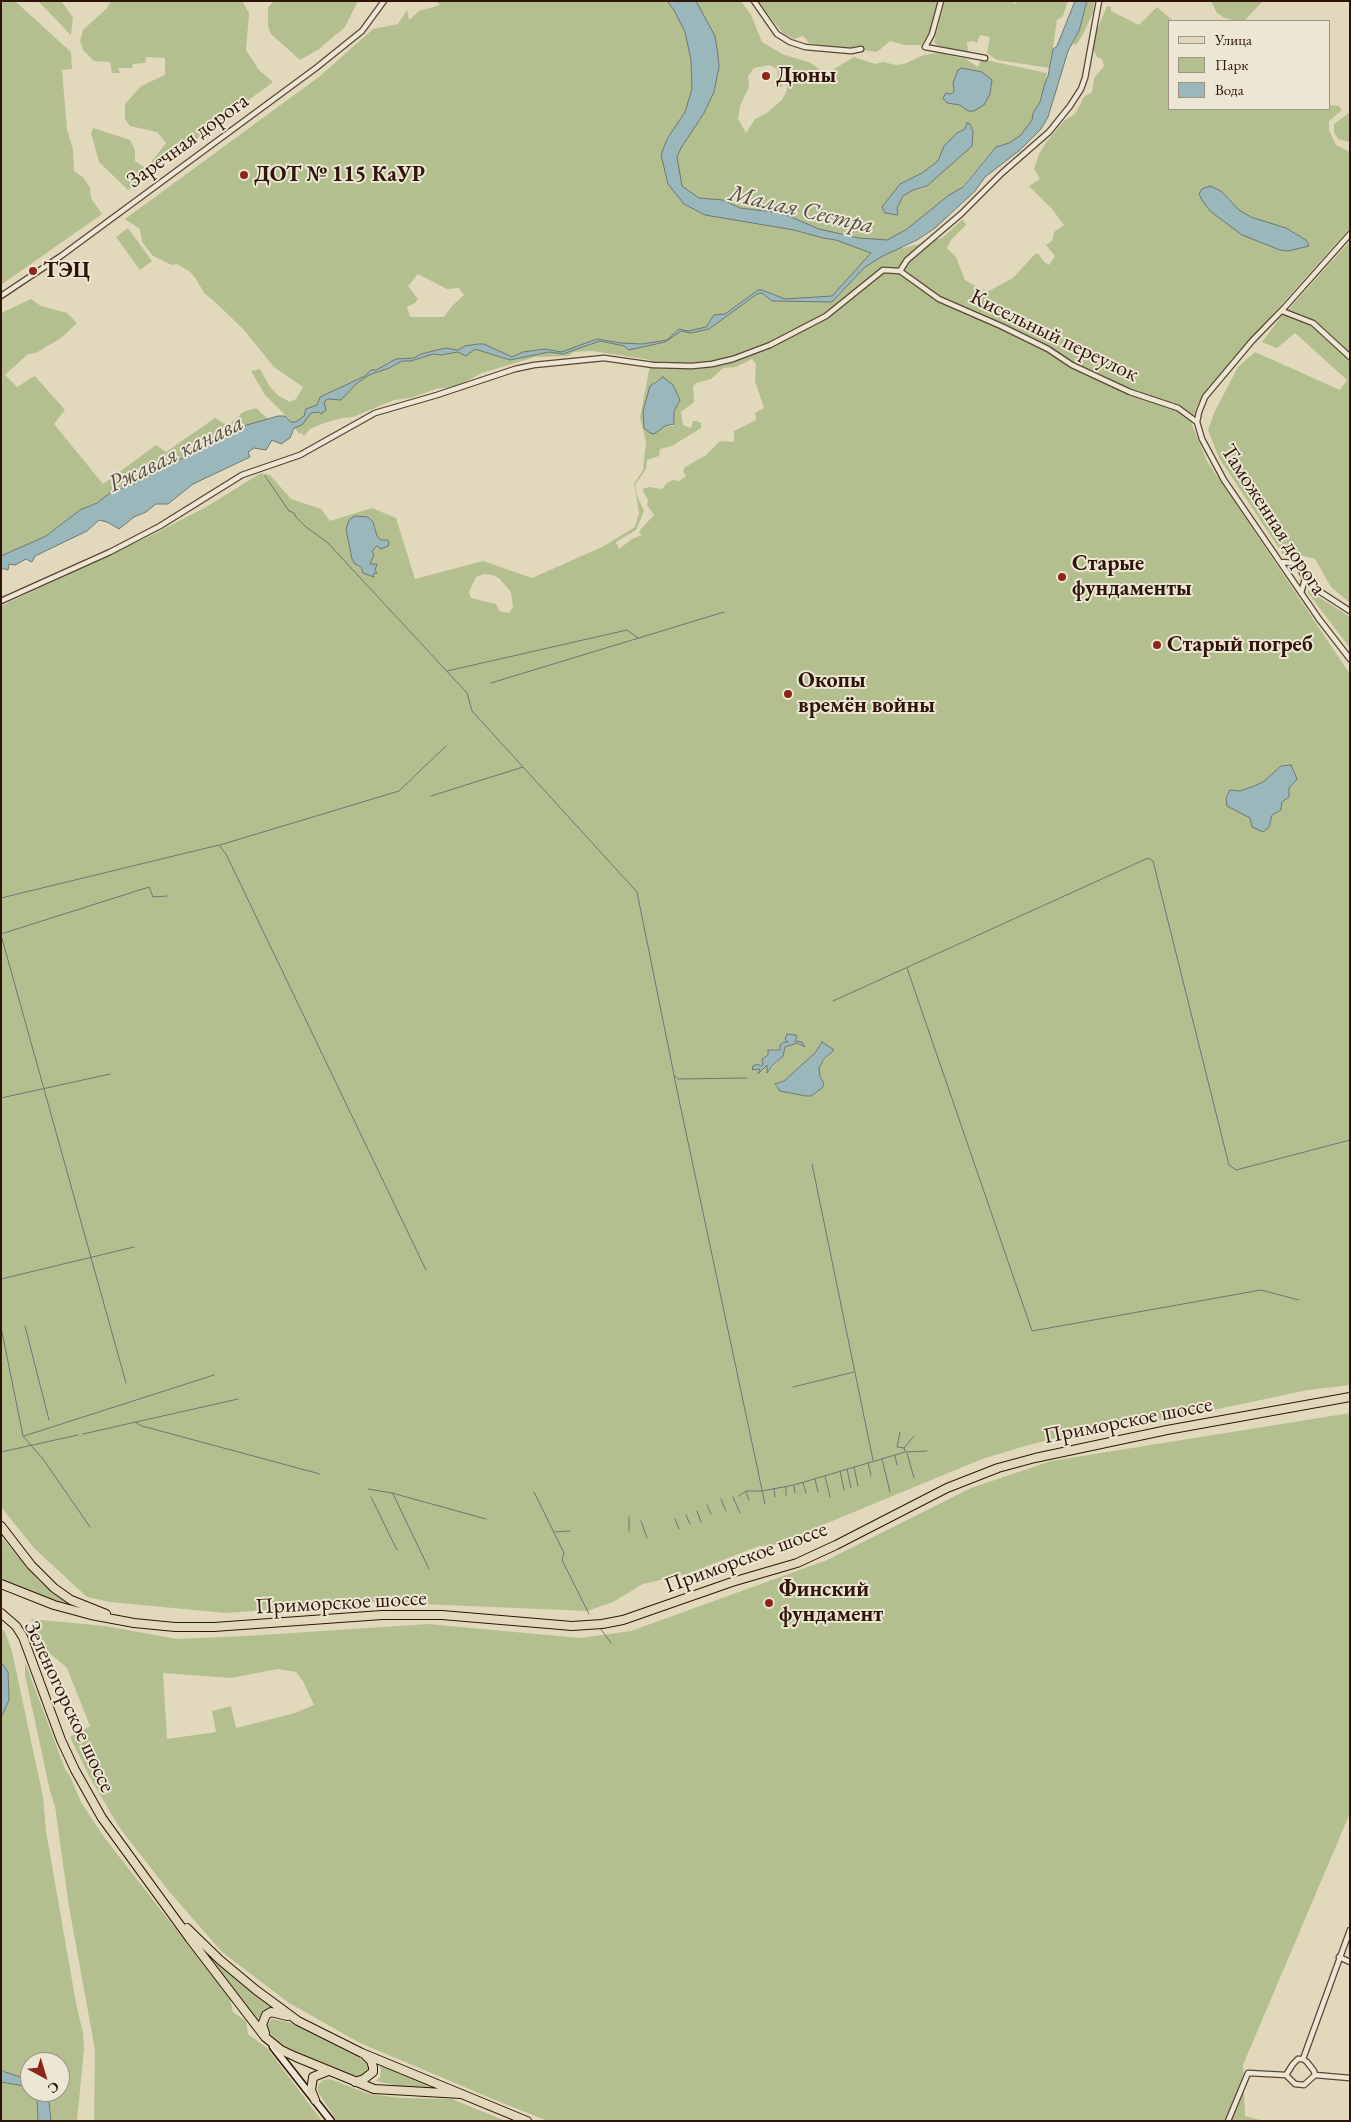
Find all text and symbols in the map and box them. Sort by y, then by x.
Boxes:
legend [1168,20,1331,110]
text: Улица [1215,30,1252,49]
text: Парк [1215,55,1248,74]
place label: Дюны [776,63,836,89]
marker: Дюны [760,70,772,82]
text: Вода [1215,80,1244,99]
street label: Заречная дорога [122,88,254,194]
place label: ДОТ № 115 КаУР [254,162,425,188]
marker: ДОТ № 115 КаУР [238,169,250,181]
water label: Малая Сестра [726,179,876,241]
place label: ТЭЦ [43,258,90,284]
marker: ТЭЦ [27,265,39,277]
street label: Кисельный переулок [966,284,1142,388]
water label: Ржавая канава [103,409,249,499]
street label: Таможенная дорога [1214,440,1332,600]
place label: Старые фундаменты [1072,551,1192,602]
marker: Старые фундаменты [1056,571,1068,583]
place label: Старый погреб [1167,632,1313,658]
marker: Старый погреб [1151,639,1163,651]
place label: Окопы времён войны [798,668,935,719]
marker: Окопы времён войны [782,688,794,700]
street label: Приморское шоссе [1041,1392,1215,1450]
street label: Приморское шоссе [661,1516,831,1600]
place label: Финский фундамент [779,1577,883,1628]
street label: Приморское шоссе [255,1585,427,1621]
marker: Финский фундамент [763,1597,775,1609]
street label: Зеленогорское шоссе [18,1617,120,1797]
north arrow [20,2052,70,2102]
text: С [44,2078,63,2098]

